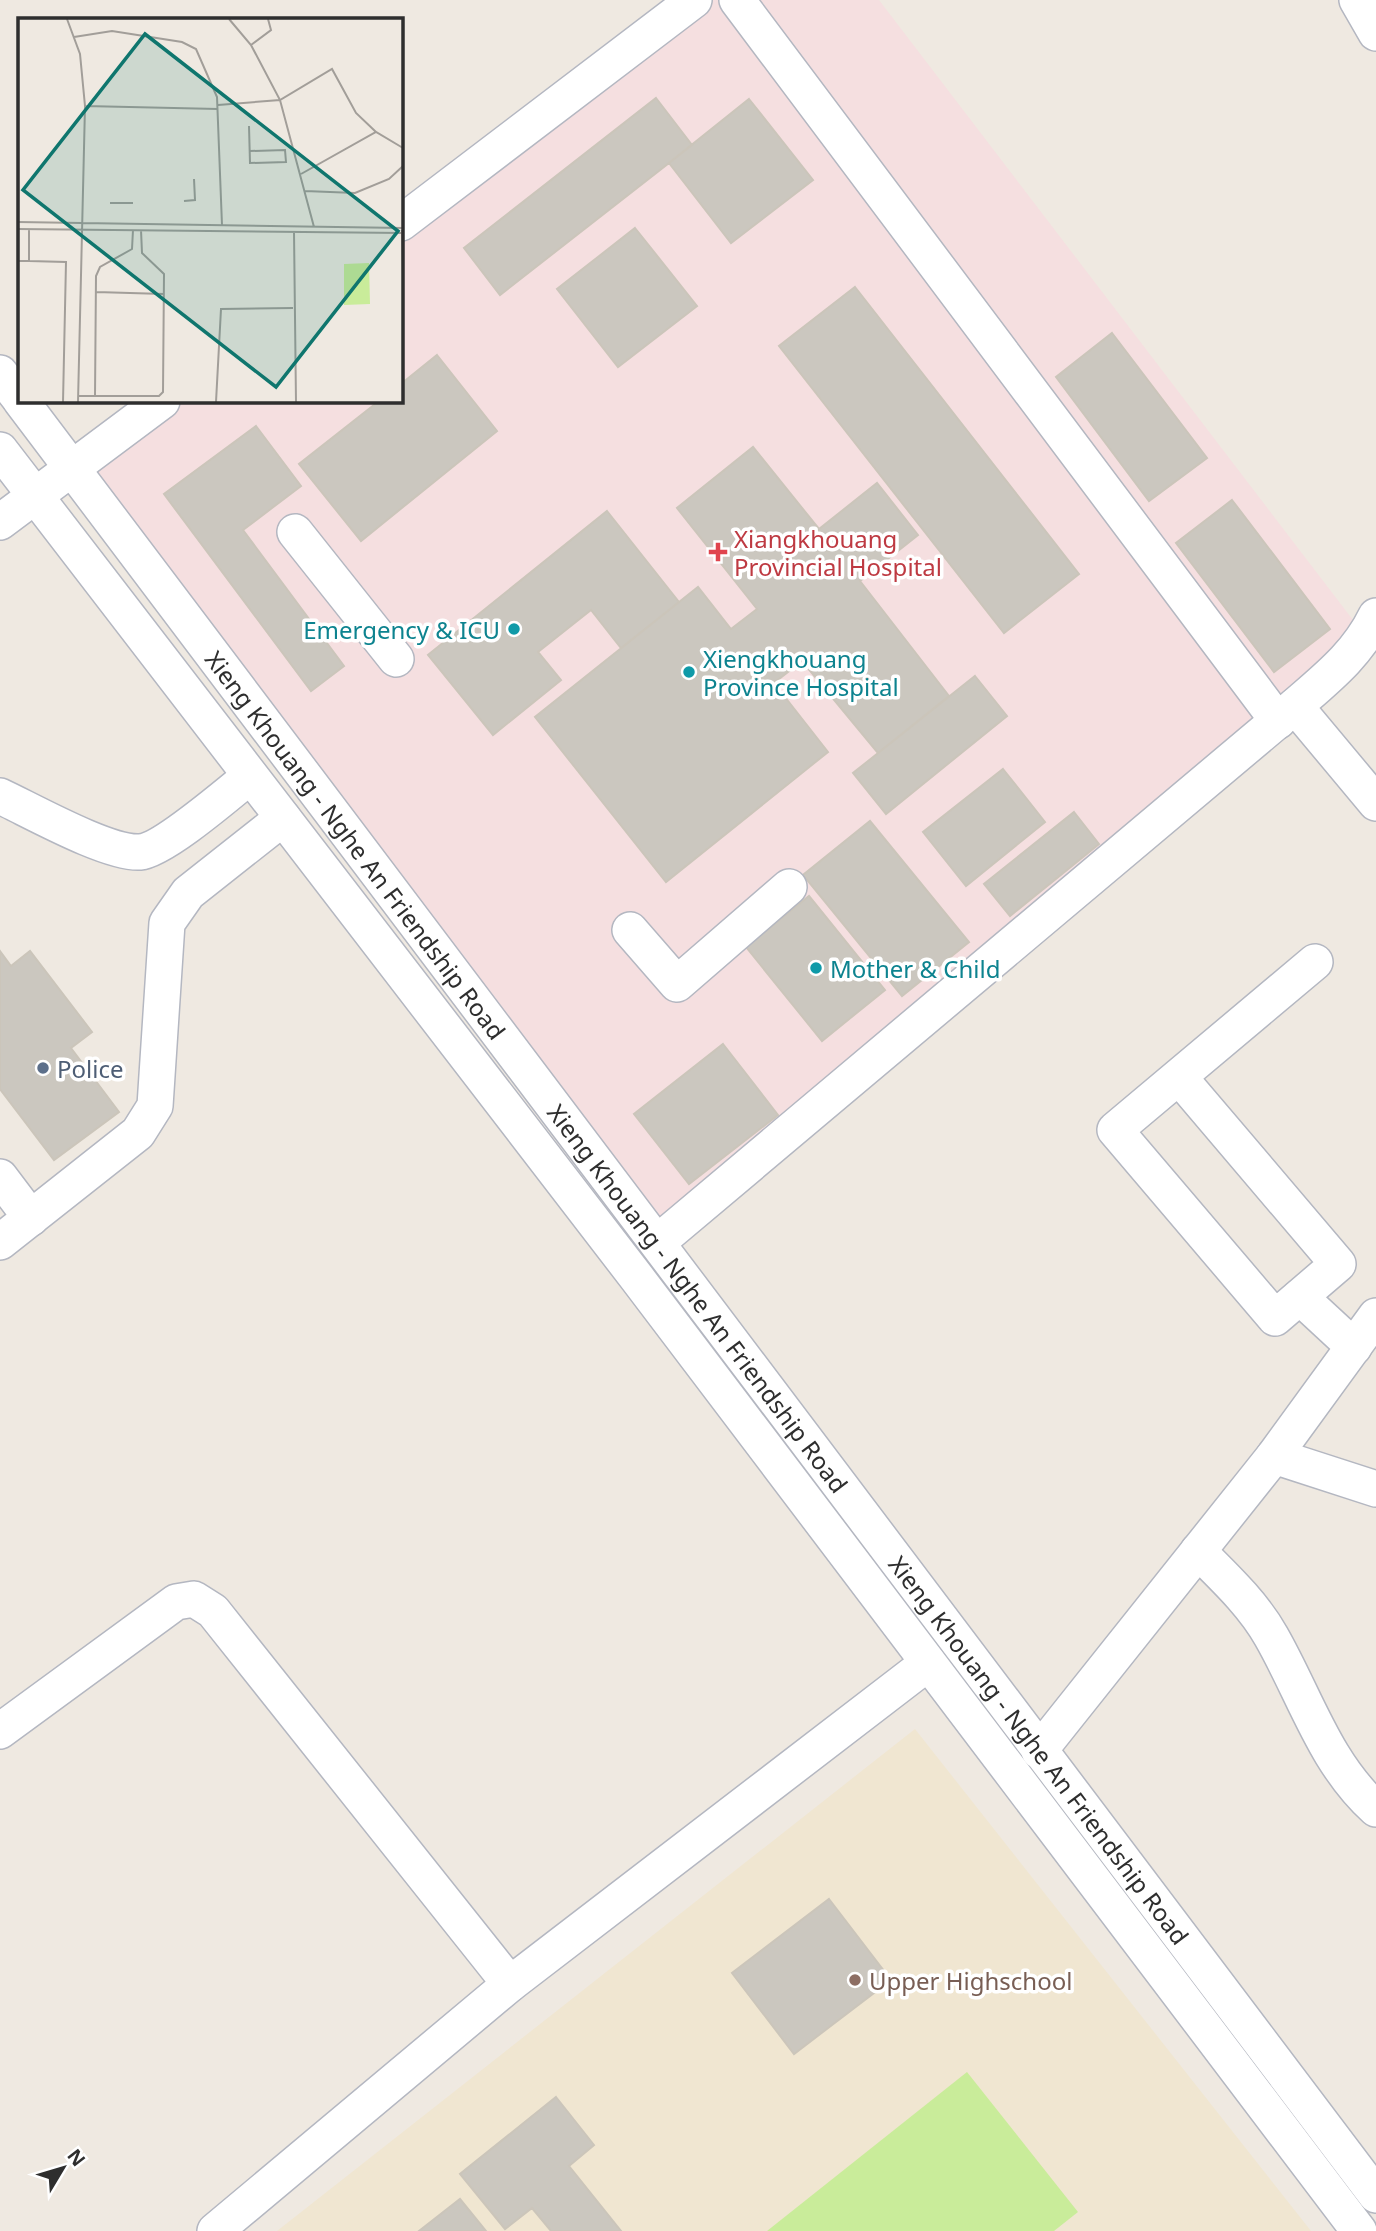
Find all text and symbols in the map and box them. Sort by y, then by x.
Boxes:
inset map [18,18,402,402]
place label: Xiangkhouang Provincial Hospital [734,522,942,583]
marker: Xiangkhouang Provincial Hospital [708,542,728,562]
place label: Emergency & ICU [303,613,500,646]
marker: Emergency & ICU [506,621,522,637]
place label: Xiengkhouang Province Hospital [703,642,899,703]
street label: Xieng Khouang - Nghe An Friendship Road [199,644,514,1046]
marker: Xiengkhouang Province Hospital [681,664,697,680]
place label: Mother & Child [830,952,1000,985]
marker: Mother & Child [808,960,824,976]
place label: Police [57,1052,123,1085]
marker: Police [35,1060,51,1076]
street label: Xieng Khouang - Nghe An Friendship Road [541,1097,856,1499]
street label: Xieng Khouang - Nghe An Friendship Road [882,1548,1197,1951]
place label: Upper Highschool [869,1964,1072,1997]
marker: Upper Highschool [847,1972,863,1988]
north arrow [28,2133,98,2203]
text: N [61,2143,91,2172]

